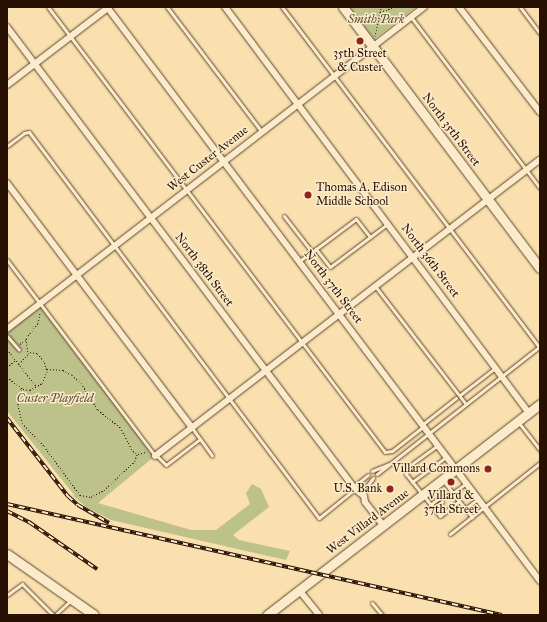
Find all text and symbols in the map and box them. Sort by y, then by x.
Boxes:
park label: Smith Park [348,13,404,27]
marker: 35th Street & Custer [355,36,365,46]
place label: 35th Street & Custer [333,47,387,75]
street label: North 35th Street [419,91,483,169]
street label: West Custer Avenue [165,123,251,195]
place label: Thomas A. Edison Middle School [316,181,407,209]
marker: Thomas A. Edison Middle School [303,190,313,200]
street label: North 36th Street [398,221,462,301]
street label: North 38th Street [172,230,236,310]
street label: North 37th Street [301,247,365,327]
park label: Custer Playfield [17,392,93,406]
place label: Villard Commons [392,462,480,476]
marker: Villard Commons [483,464,493,474]
marker: Villard & 37th Street [446,477,456,487]
place label: U.S. Bank [334,482,382,496]
marker: U.S. Bank [385,484,395,494]
street label: West Villard Avenue [324,486,412,558]
place label: Villard & 37th Street [424,489,478,517]

